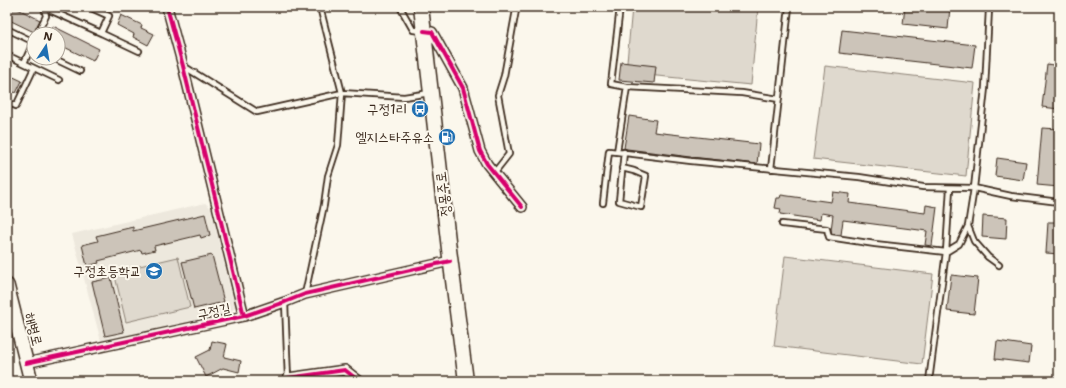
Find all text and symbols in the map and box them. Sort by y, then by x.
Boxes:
north arrow [26,26,66,66]
text: N [42,28,54,45]
bus stop icon: 구정1리 [410,99,430,119]
place label: 구정1리 [367,100,407,118]
fuel station icon: 엘지스타주유소 [437,127,457,147]
place label: 엘지스타주유소 [355,128,434,146]
street label: 정몽주로 [431,171,455,217]
school or university icon: 구정초등학교 [144,261,164,281]
place label: 구정초등학교 [73,262,141,280]
street label: 구정길 [196,299,233,323]
street label: 해병로 [21,310,47,348]

